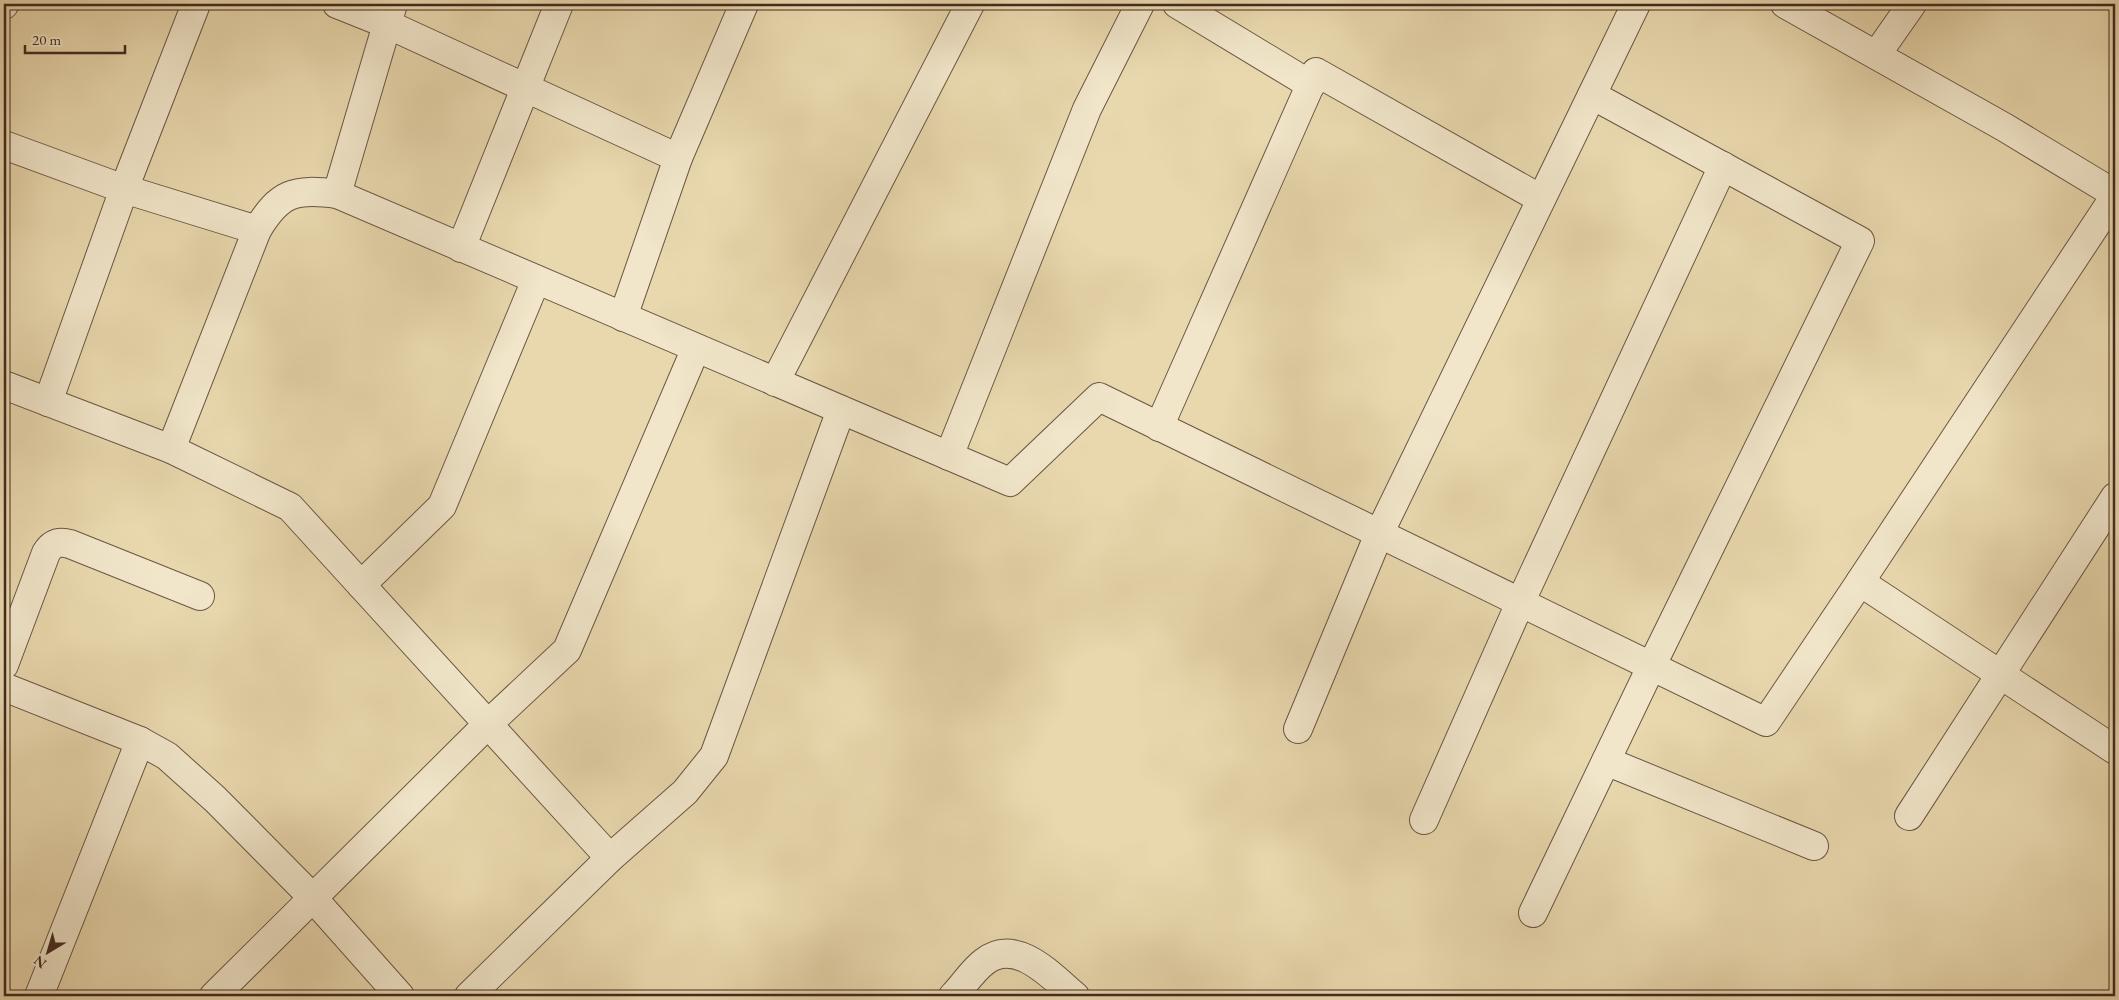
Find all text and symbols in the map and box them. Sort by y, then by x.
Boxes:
scale bar [25,22,125,54]
text: 20 m [32,30,61,49]
north arrow [22,928,72,978]
text: N [29,951,50,973]

